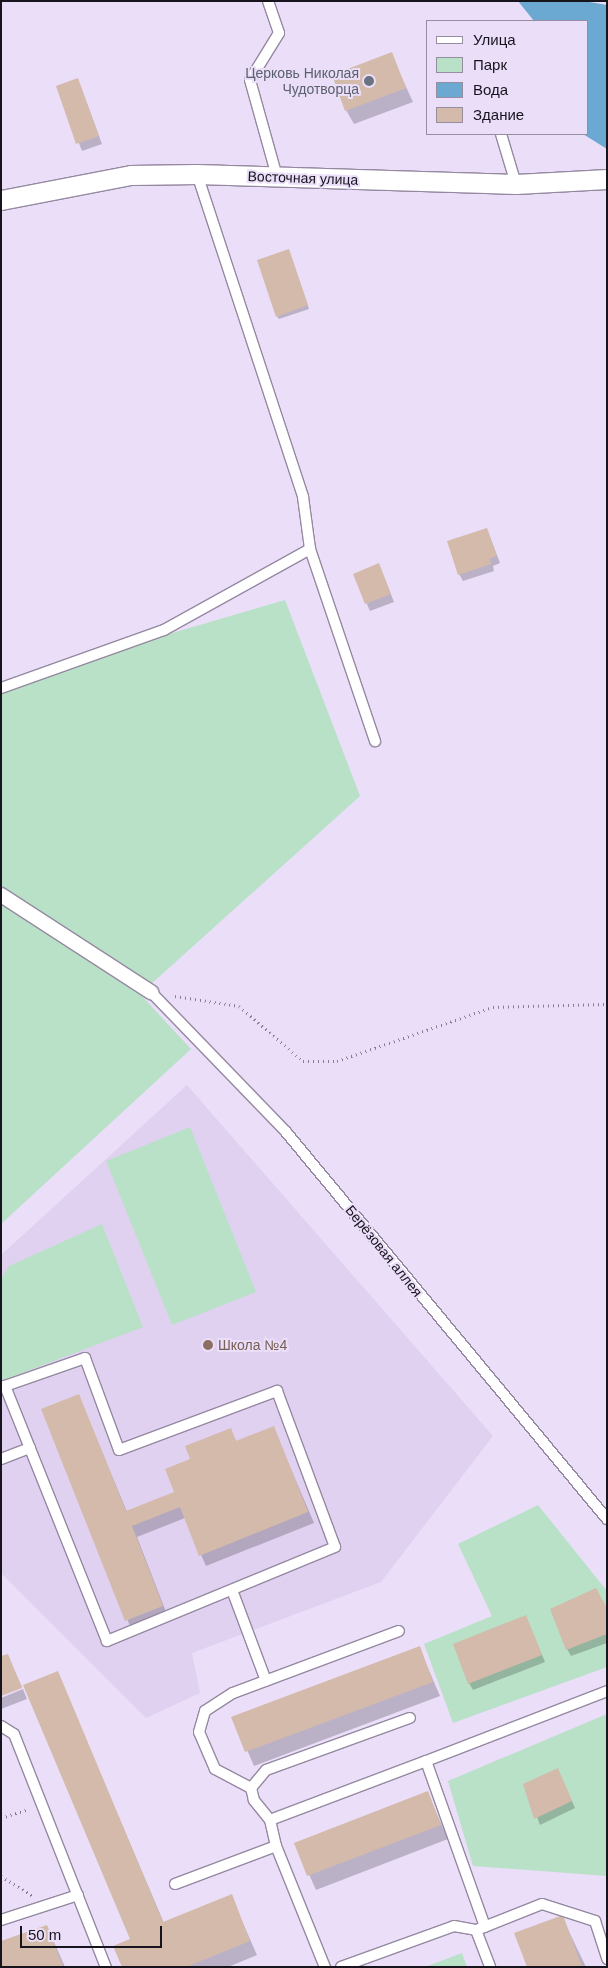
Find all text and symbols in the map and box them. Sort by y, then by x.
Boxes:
legend [426,20,588,135]
text: Улица [473,31,516,48]
text: Парк [473,56,507,73]
place label: Церковь Николая Чудотворца [245,65,359,98]
marker: Церковь Николая Чудотворца [363,75,375,87]
text: Вода [473,81,508,98]
text: Здание [473,106,524,123]
street label: Восточная улица [247,168,359,188]
street label: Берёзовая аллея [342,1202,426,1300]
place label: Школа №4 [218,1337,287,1353]
marker: Школа №4 [202,1339,214,1351]
scale bar [22,1916,165,1948]
text: 50 m [28,1926,61,1943]

